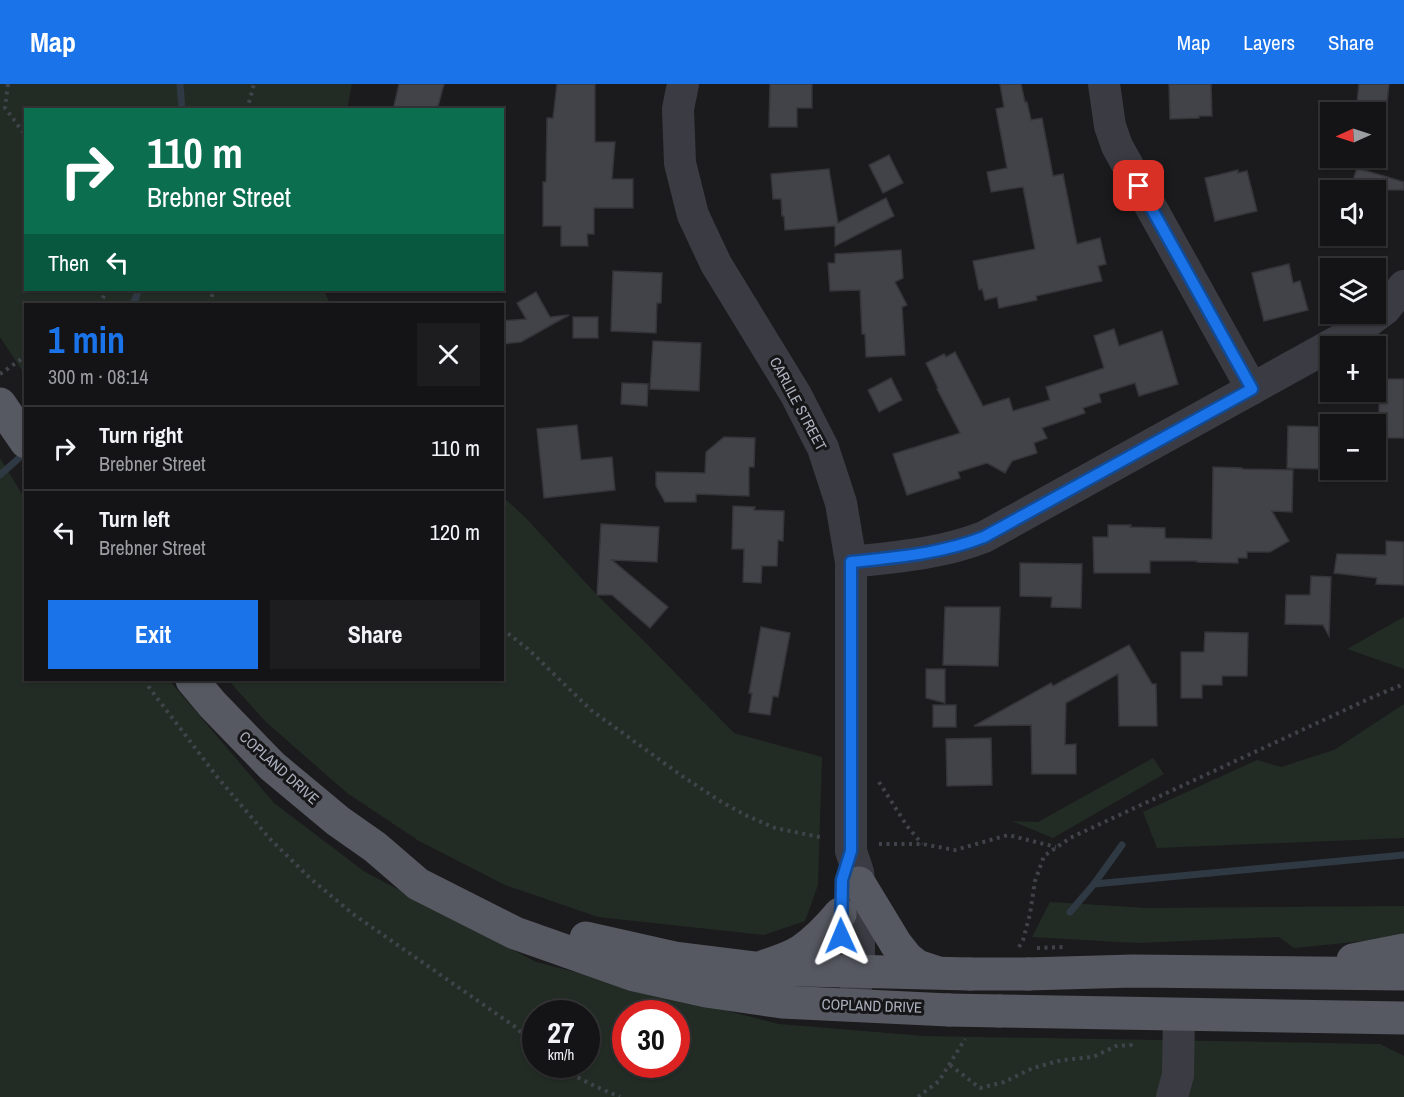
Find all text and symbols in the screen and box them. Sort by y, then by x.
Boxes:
text: Map [30,23,76,61]
text: Map [1177,28,1210,57]
text: Layers [1243,28,1295,57]
text: Share [1328,28,1374,57]
north arrow [1320,102,1386,168]
map controls [1320,102,1386,480]
text: 110 m [147,125,243,181]
icon: right [48,132,126,210]
pin [1113,160,1164,211]
icon: arrive [1122,169,1155,202]
text: Brebner Street [147,179,291,215]
button: sound [1320,180,1386,246]
icon: left [101,246,134,279]
text: Then [48,248,89,278]
button: layers [1320,258,1386,324]
text: 1 min [48,316,125,364]
button: close [417,323,480,386]
button: + [1320,336,1386,402]
street label: CARLILE STREET [765,353,832,455]
text: 300 m · 08:14 [48,363,148,390]
button: − [1320,414,1386,480]
text: Turn right [99,420,183,450]
icon: right [48,432,81,465]
text: 110 m [431,433,480,463]
text: Brebner Street [99,450,206,477]
text: Turn left [99,504,170,534]
icon: left [48,516,81,549]
text: 120 m [430,517,480,547]
text: Brebner Street [99,534,206,561]
button: Exit [48,600,258,669]
button: Share [270,600,480,669]
street label: COPLAND DRIVE [235,726,324,809]
position arrow [809,904,873,968]
street label: COPLAND DRIVE [821,993,923,1018]
speed limit sign: 30 [612,1000,690,1078]
text: 27 [547,1012,575,1052]
text: km/h [548,1044,574,1065]

